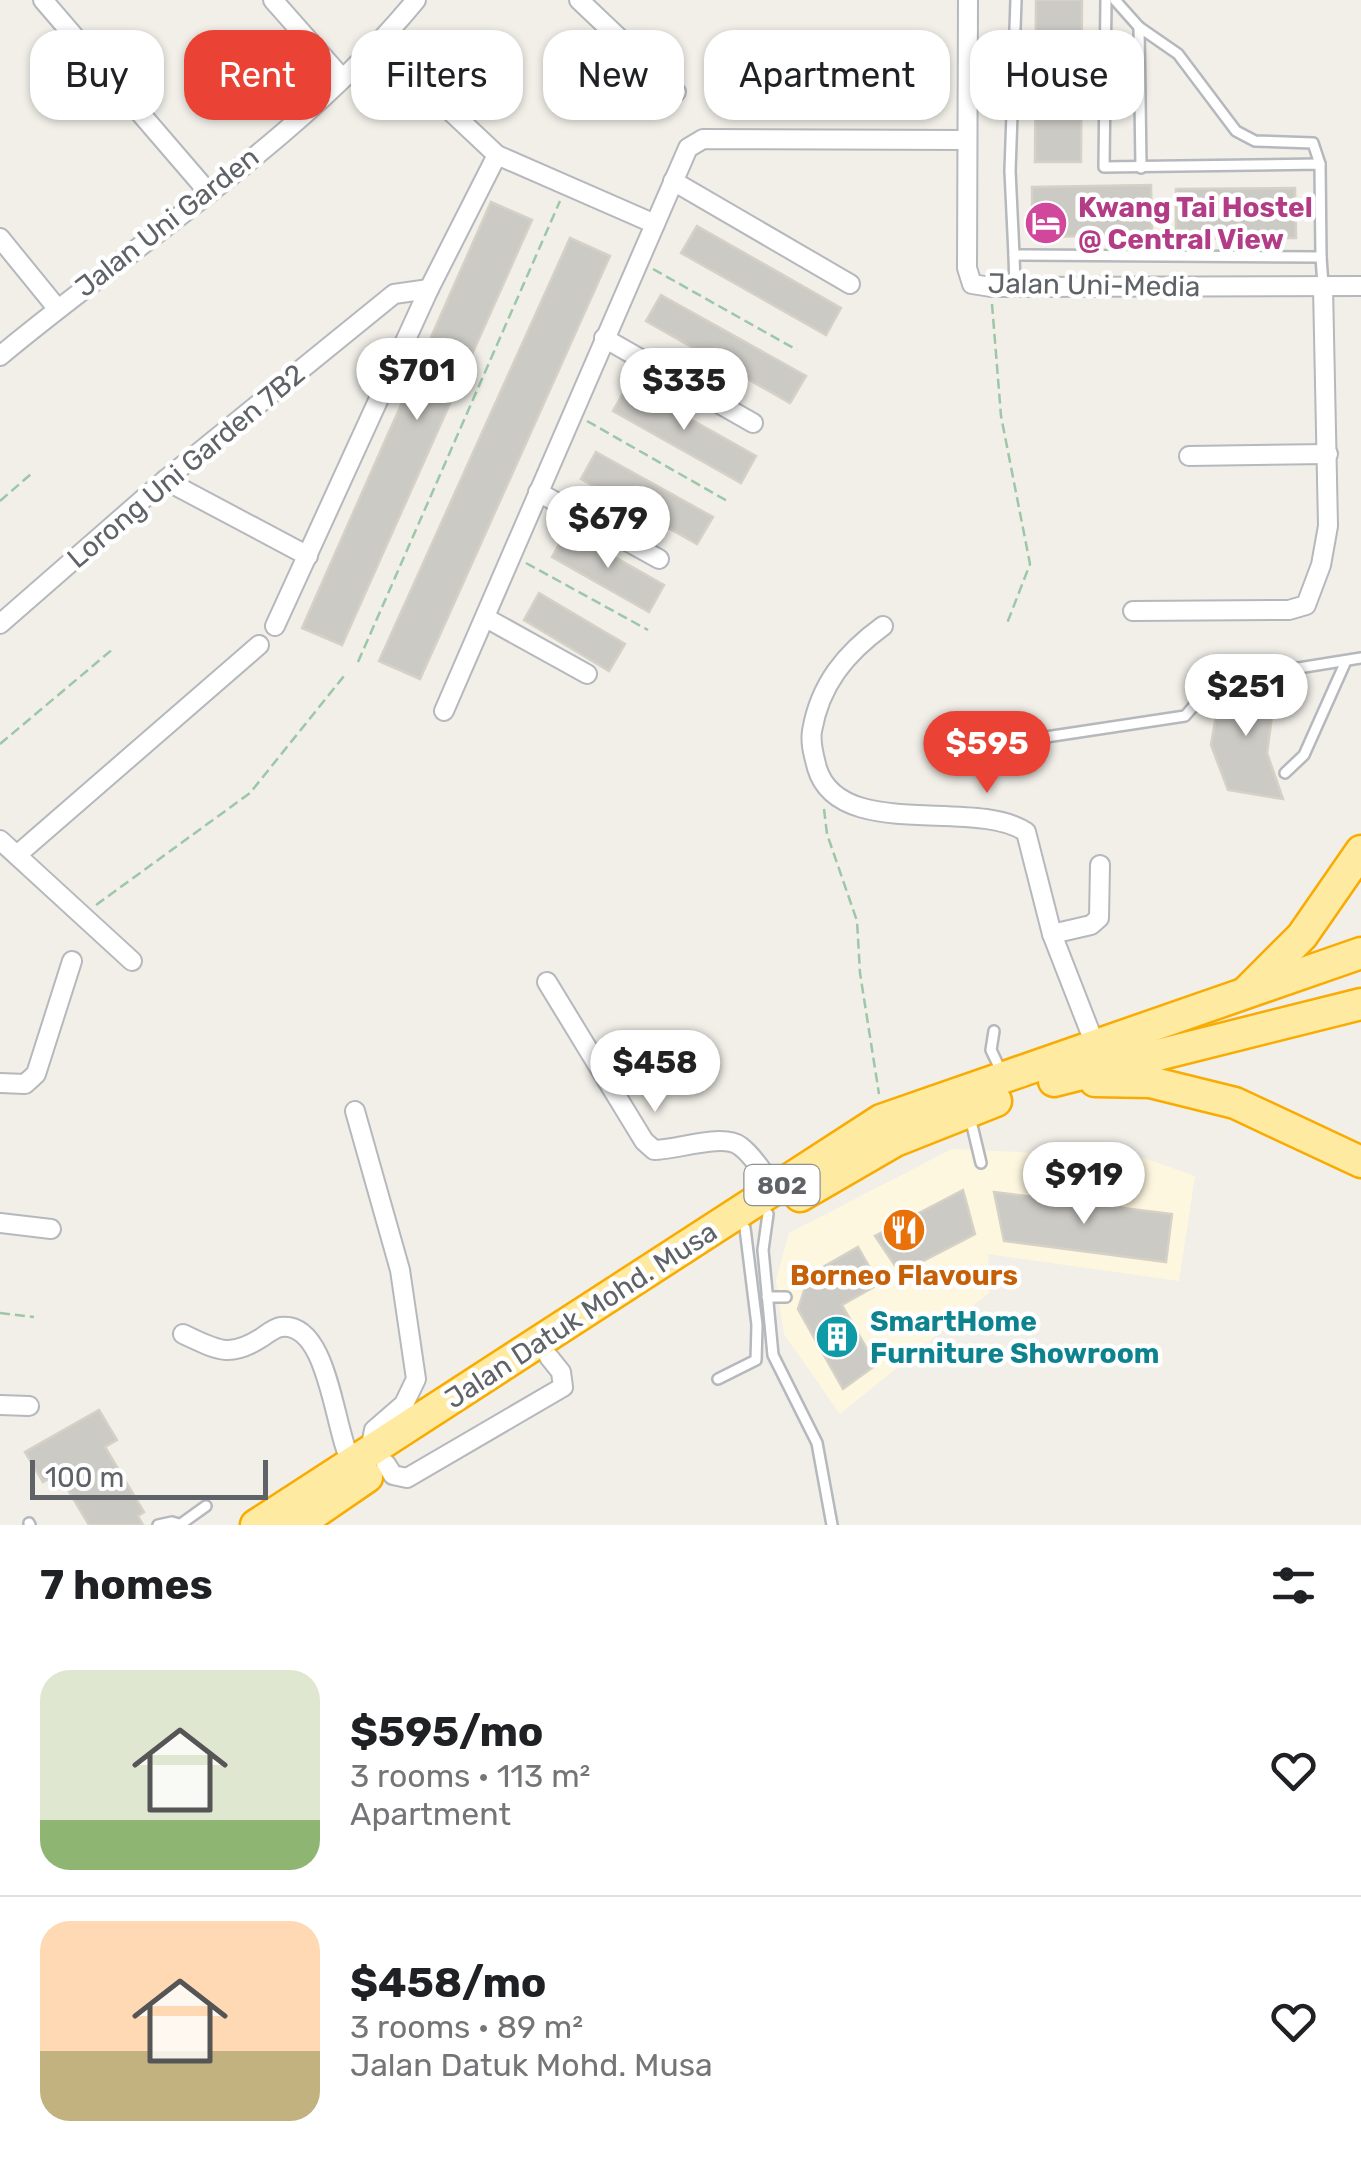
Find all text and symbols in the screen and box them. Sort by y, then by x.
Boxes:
chip: Buy [30,30,164,120]
chip: Rent [184,30,331,120]
chip: Filters [351,30,523,120]
chip: New [543,30,684,120]
chip: Apartment [704,30,950,120]
chip: House [970,30,1144,120]
street label: Jalan Uni Garden [69,140,265,304]
place label: Kwang Tai Hostel @ Central View [1078,191,1313,256]
hotel icon: Kwang Tai Hostel @ Central View [1023,200,1069,246]
street label: Jalan Uni-Media [987,267,1201,303]
pin: $701 [358,338,476,423]
pin: $335 [625,348,743,433]
text: $701 [378,351,456,389]
street label: Lorong Uni Garden 7B2 [61,357,311,575]
text: $335 [642,361,726,399]
pin: $679 [549,486,667,571]
text: $679 [568,499,648,537]
pin: $251 [1187,654,1305,739]
text: $251 [1207,667,1285,705]
pin: $595 [928,711,1046,796]
text: $595 [945,724,1029,762]
pin: $458 [596,1030,714,1115]
text: $458 [612,1043,698,1081]
pin: $919 [1025,1142,1143,1227]
text: $919 [1045,1155,1123,1193]
road number: 802 [744,1165,820,1205]
restaurant icon: Borneo Flavours [881,1207,927,1253]
street label: Jalan Datuk Mohd. Musa [439,1215,723,1415]
place label: Borneo Flavours [790,1259,1018,1292]
place label: SmartHome Furniture Showroom [870,1305,1159,1370]
building icon: SmartHome Furniture Showroom [814,1314,860,1360]
scale bar [30,1455,268,1500]
text: 100 m [45,1461,124,1494]
icon: filters [1266,1558,1321,1613]
text: 7 homes [40,1560,213,1610]
text: $595/mo [350,1707,544,1757]
icon: home [120,1710,240,1830]
icon: heart [1266,1743,1321,1798]
text: 3 rooms · 113 m² [350,1757,591,1795]
text: Apartment [350,1795,511,1833]
text: $458/mo [350,1958,547,2008]
icon: home [120,1961,240,2081]
icon: heart [1266,1994,1321,2049]
text: 3 rooms · 89 m² [350,2008,583,2046]
text: Jalan Datuk Mohd. Musa [350,2046,713,2084]

